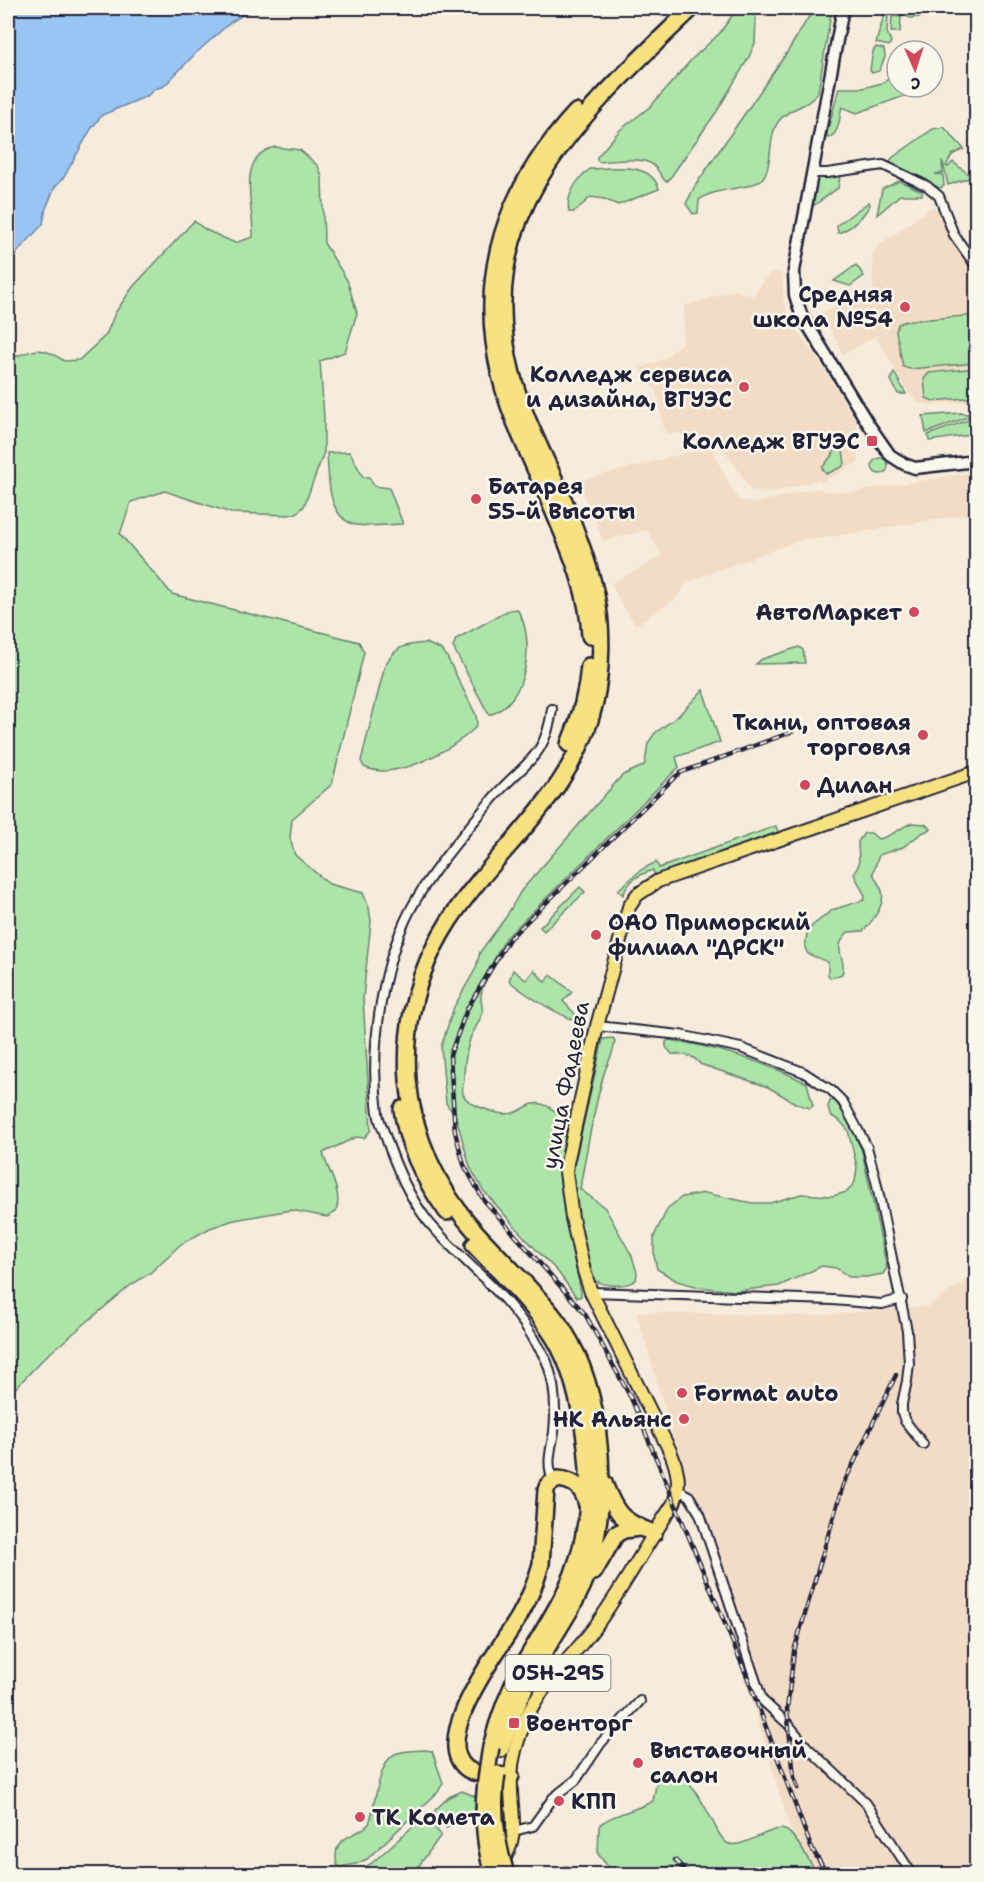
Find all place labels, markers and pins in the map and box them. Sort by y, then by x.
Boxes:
place label: Средняя школа №54 [752,280,894,334]
marker: Средняя школа №54 [898,300,912,314]
place label: Колледж сервиса и дизайна, ВГУЭС [526,360,732,414]
marker: Колледж сервиса и дизайна, ВГУЭС [737,380,751,394]
place label: Колледж ВГУЭС [682,427,860,456]
marker: Колледж ВГУЭС [865,434,879,448]
place label: Батарея 55-й Высоты [488,472,635,526]
marker: Батарея 55-й Высоты [469,492,483,506]
place label: АвтоМаркет [756,598,903,627]
marker: АвтоМаркет [907,605,921,619]
place label: Ткани, оптовая торговля [732,708,911,762]
marker: Ткани, оптовая торговля [916,728,930,742]
place label: Дилан [817,771,892,800]
marker: Дилан [798,778,812,792]
place label: ОАО Приморский филиал "ДРСК" [608,908,810,962]
marker: ОАО Приморский филиал "ДРСК" [589,928,603,942]
place label: Format auto [694,1379,838,1408]
marker: Format auto [675,1386,689,1400]
place label: НК Альянс [553,1405,672,1434]
marker: НК Альянс [677,1412,691,1426]
place label: Военторг [526,1709,633,1738]
marker: Военторг [507,1716,521,1730]
place label: Выставочный салон [650,1736,806,1790]
marker: Выставочный салон [631,1756,645,1770]
place label: КПП [571,1787,616,1816]
marker: КПП [552,1794,566,1808]
place label: ТК Комета [372,1803,495,1832]
marker: ТК Комета [353,1810,367,1824]

